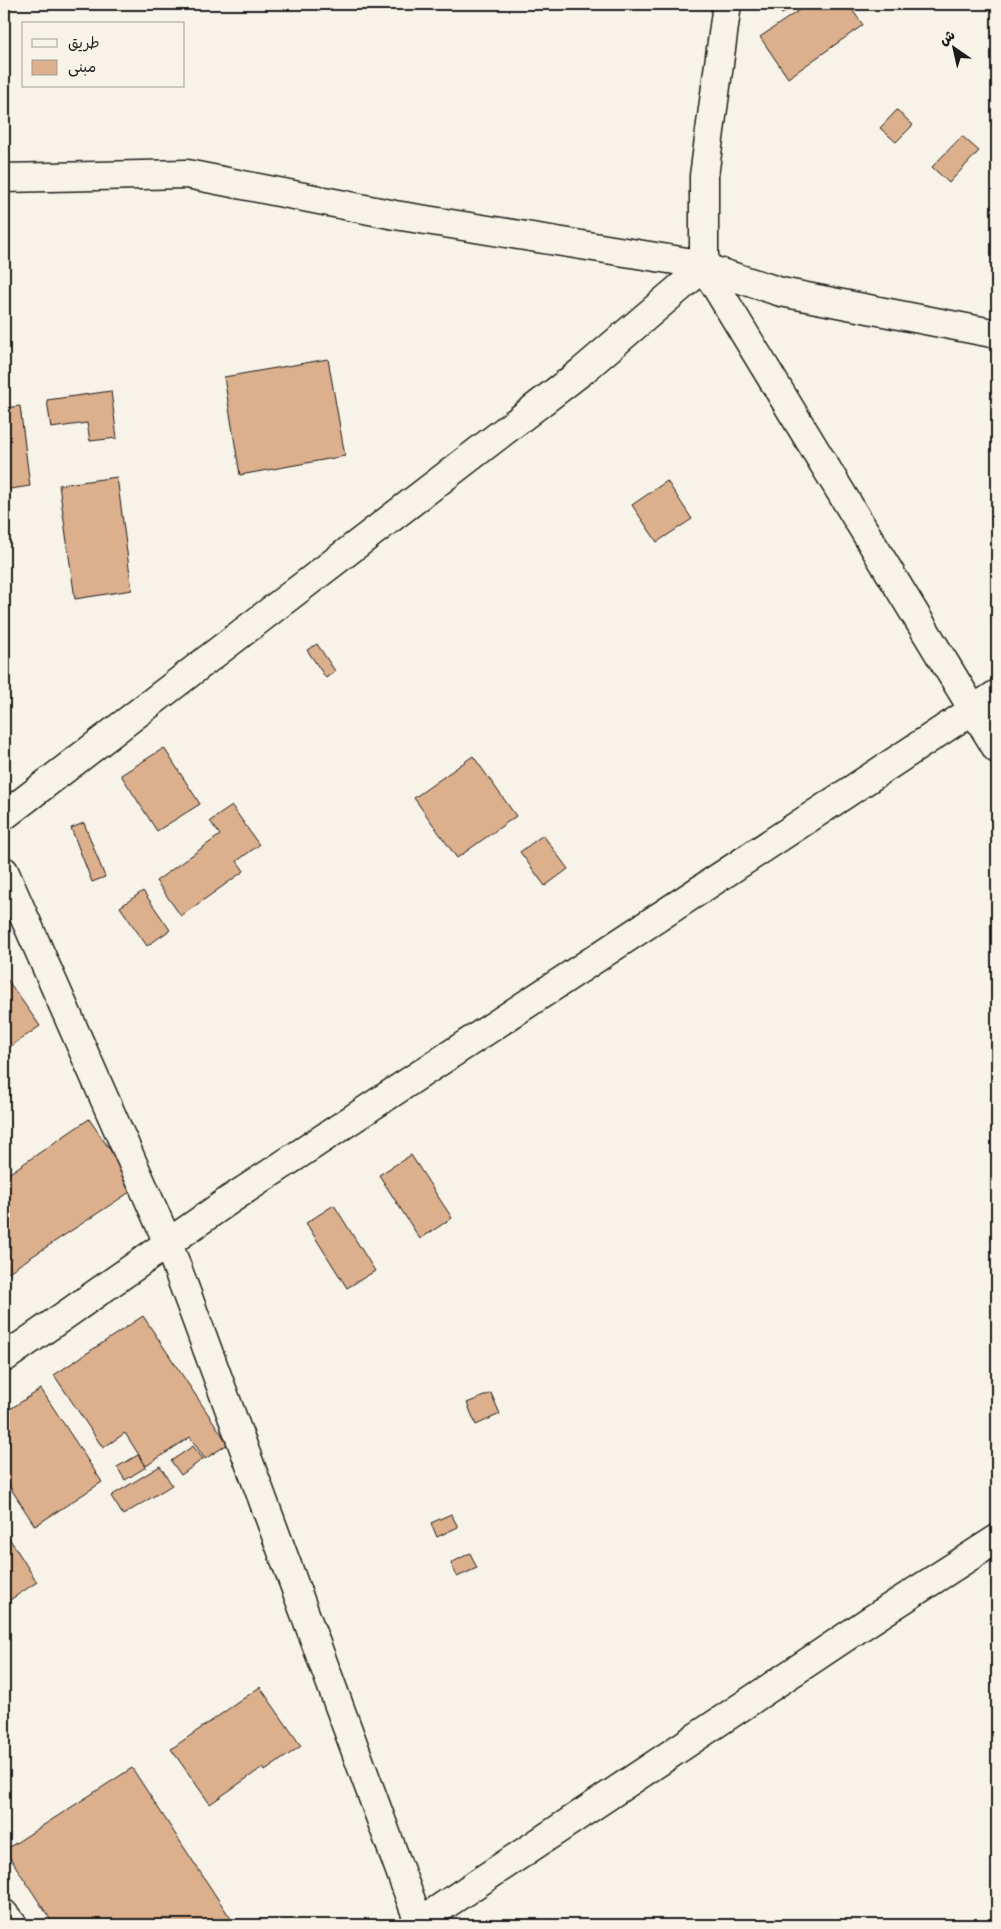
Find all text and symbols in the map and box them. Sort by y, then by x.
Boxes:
legend [22,22,185,88]
north arrow [928,22,978,72]
text: ش [937,28,959,51]
text: طريق [68,36,100,54]
text: مبنى [68,60,96,78]

